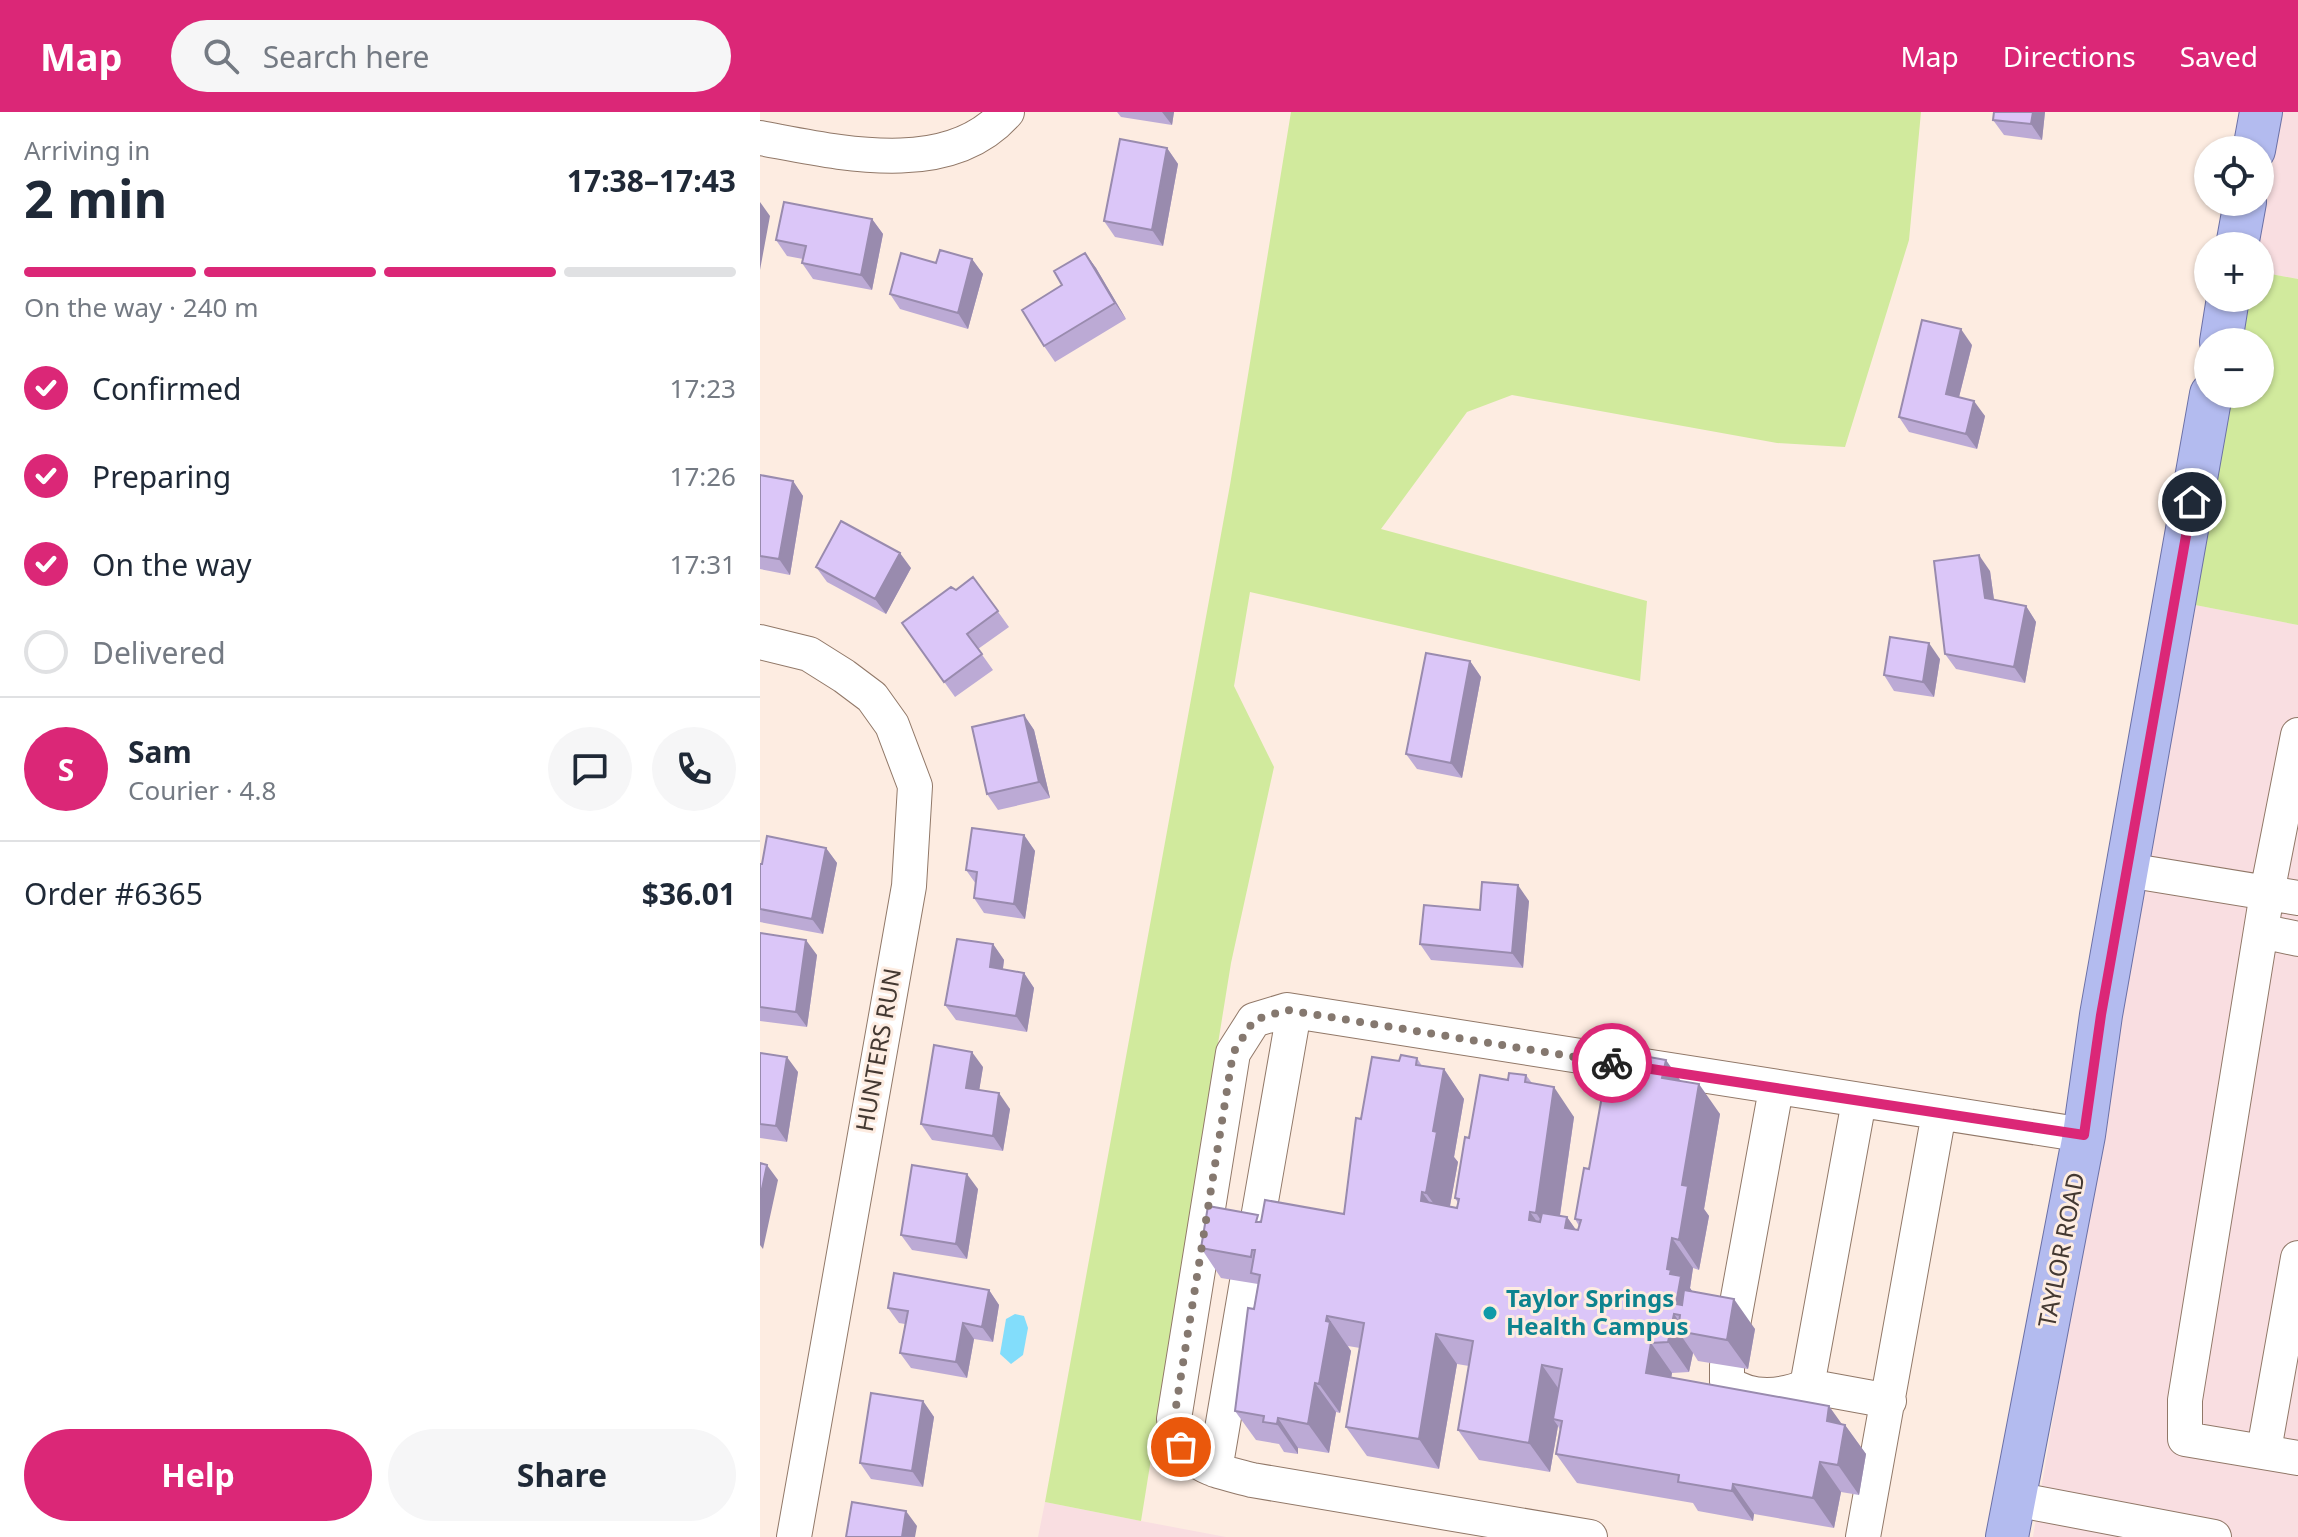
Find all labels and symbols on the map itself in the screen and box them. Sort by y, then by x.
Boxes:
pin [2158,468,2226,536]
street label: HUNTERS RUN [847,965,908,1134]
courier [1572,1023,1652,1103]
street label: TAYLOR ROAD [2029,1169,2092,1330]
place label: Taylor Springs Health Campus [1506,1281,1688,1342]
marker: Taylor Springs Health Campus [1481,1304,1499,1322]
pin [1147,1413,1215,1481]

